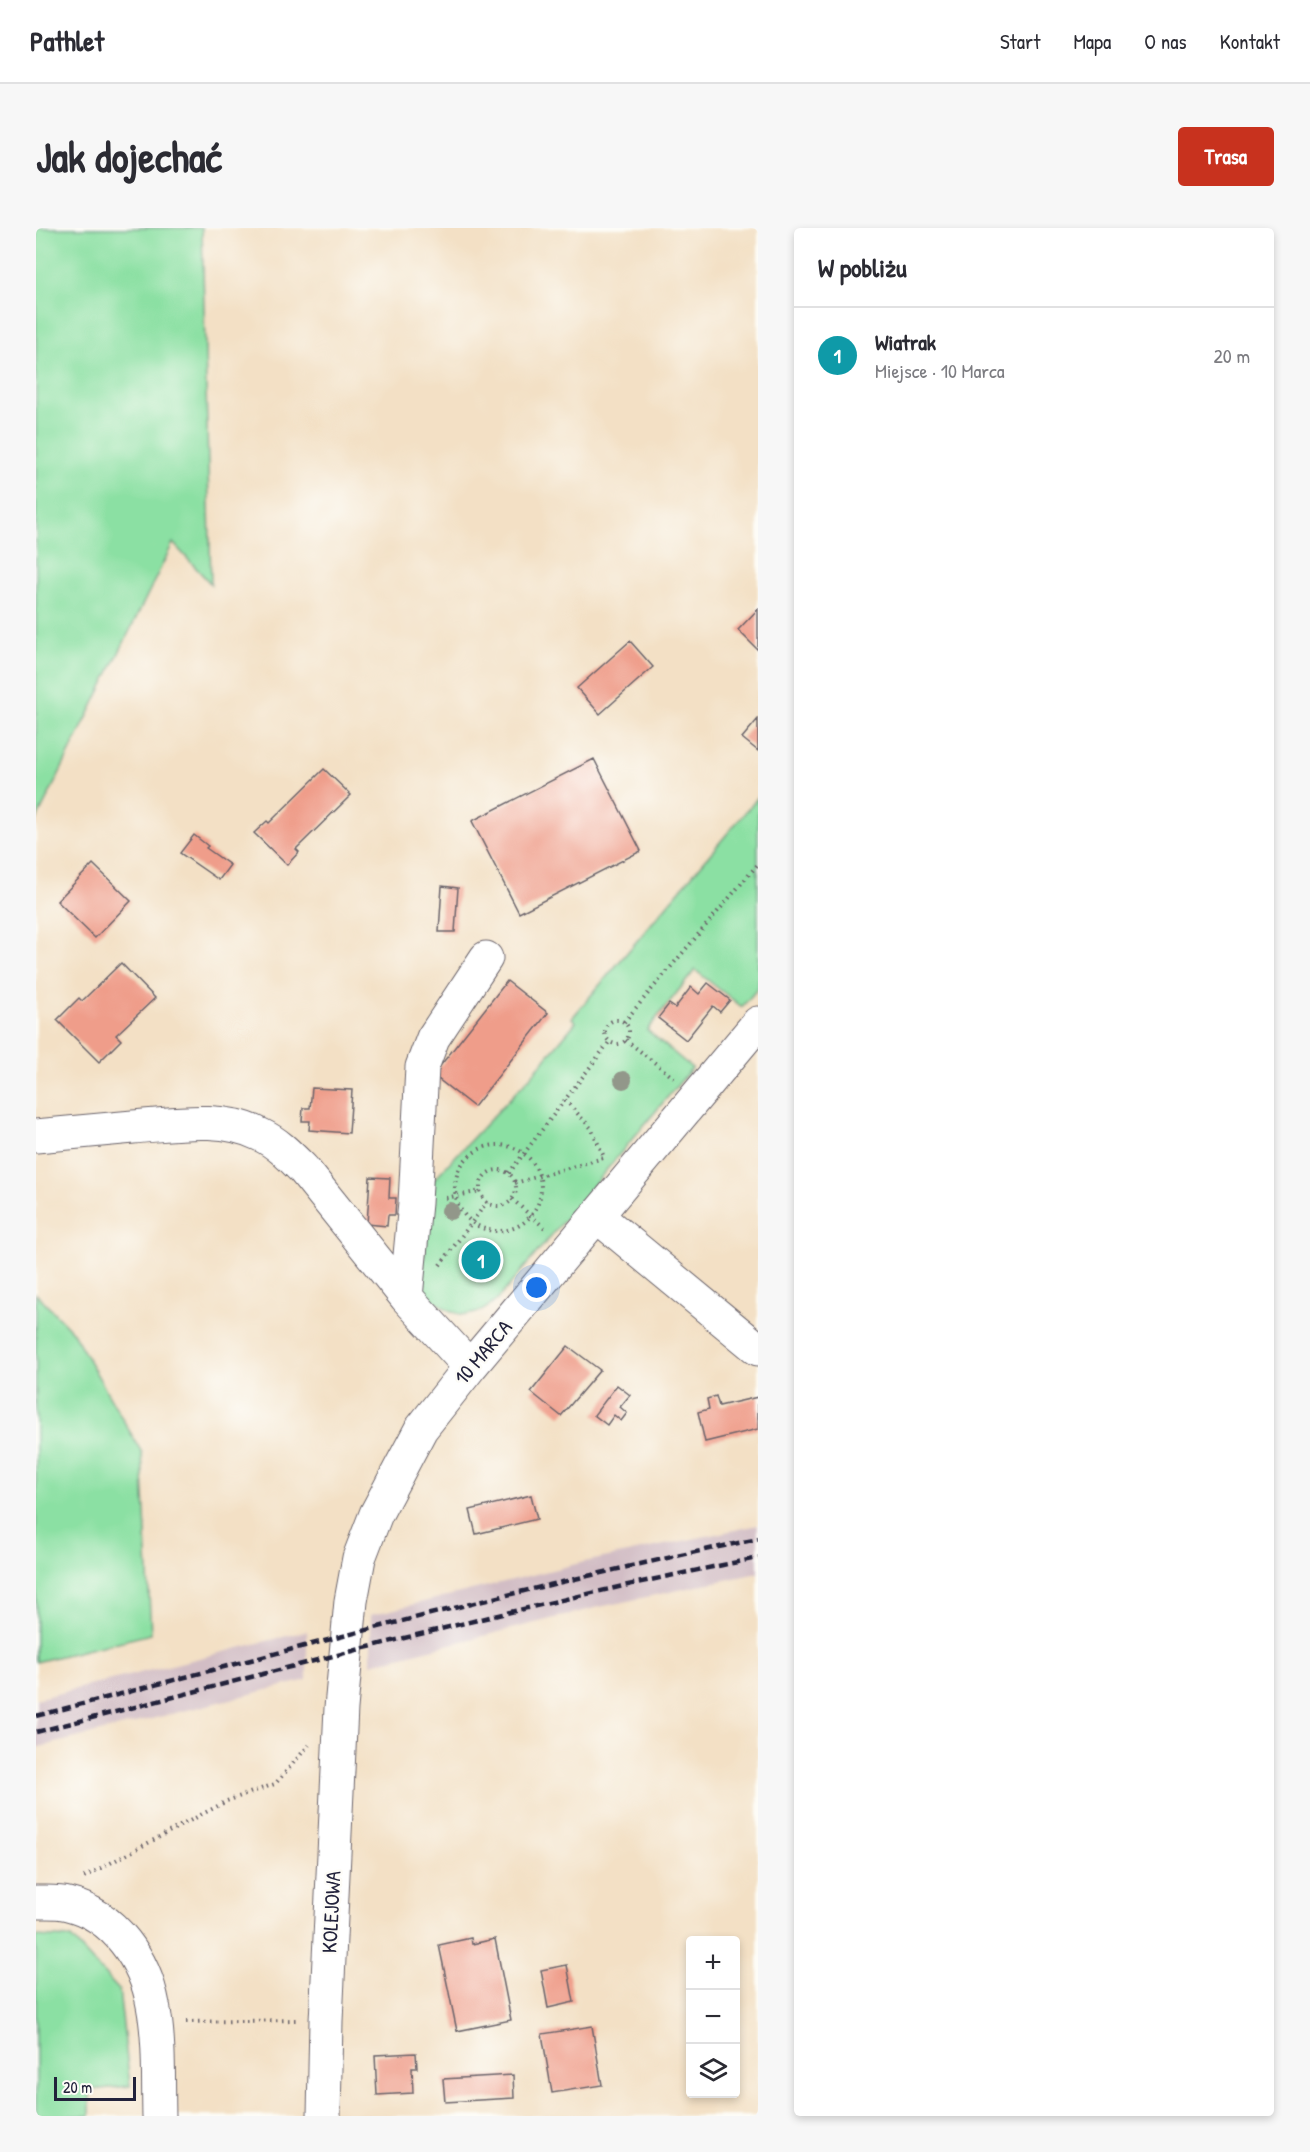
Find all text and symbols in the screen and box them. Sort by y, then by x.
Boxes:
text: Pathlet [30,22,104,60]
text: Start [1000,27,1040,56]
text: Mapa [1073,27,1111,56]
text: O nas [1144,27,1187,56]
text: Kontakt [1220,27,1280,56]
button: Trasa [1178,127,1274,186]
text: Jak dojechać [36,128,222,185]
text: W pobliżu [818,250,907,285]
text: Wiatrak [875,327,936,357]
text: 1 [834,342,841,369]
text: 20 m [1213,342,1250,369]
text: Miejsce · 10 Marca [875,357,1005,384]
pin: 1 [462,1238,500,1282]
your location [522,1273,551,1302]
street label: 10 MARCA [447,1314,519,1390]
street label: KOLEJOWA [314,1870,348,1954]
map controls [686,1936,740,2098]
button: + [686,1936,740,1990]
button: − [686,1990,740,2044]
button: layers [686,2044,740,2098]
scale bar [54,2074,136,2102]
text: 20 m [63,2076,92,2098]

